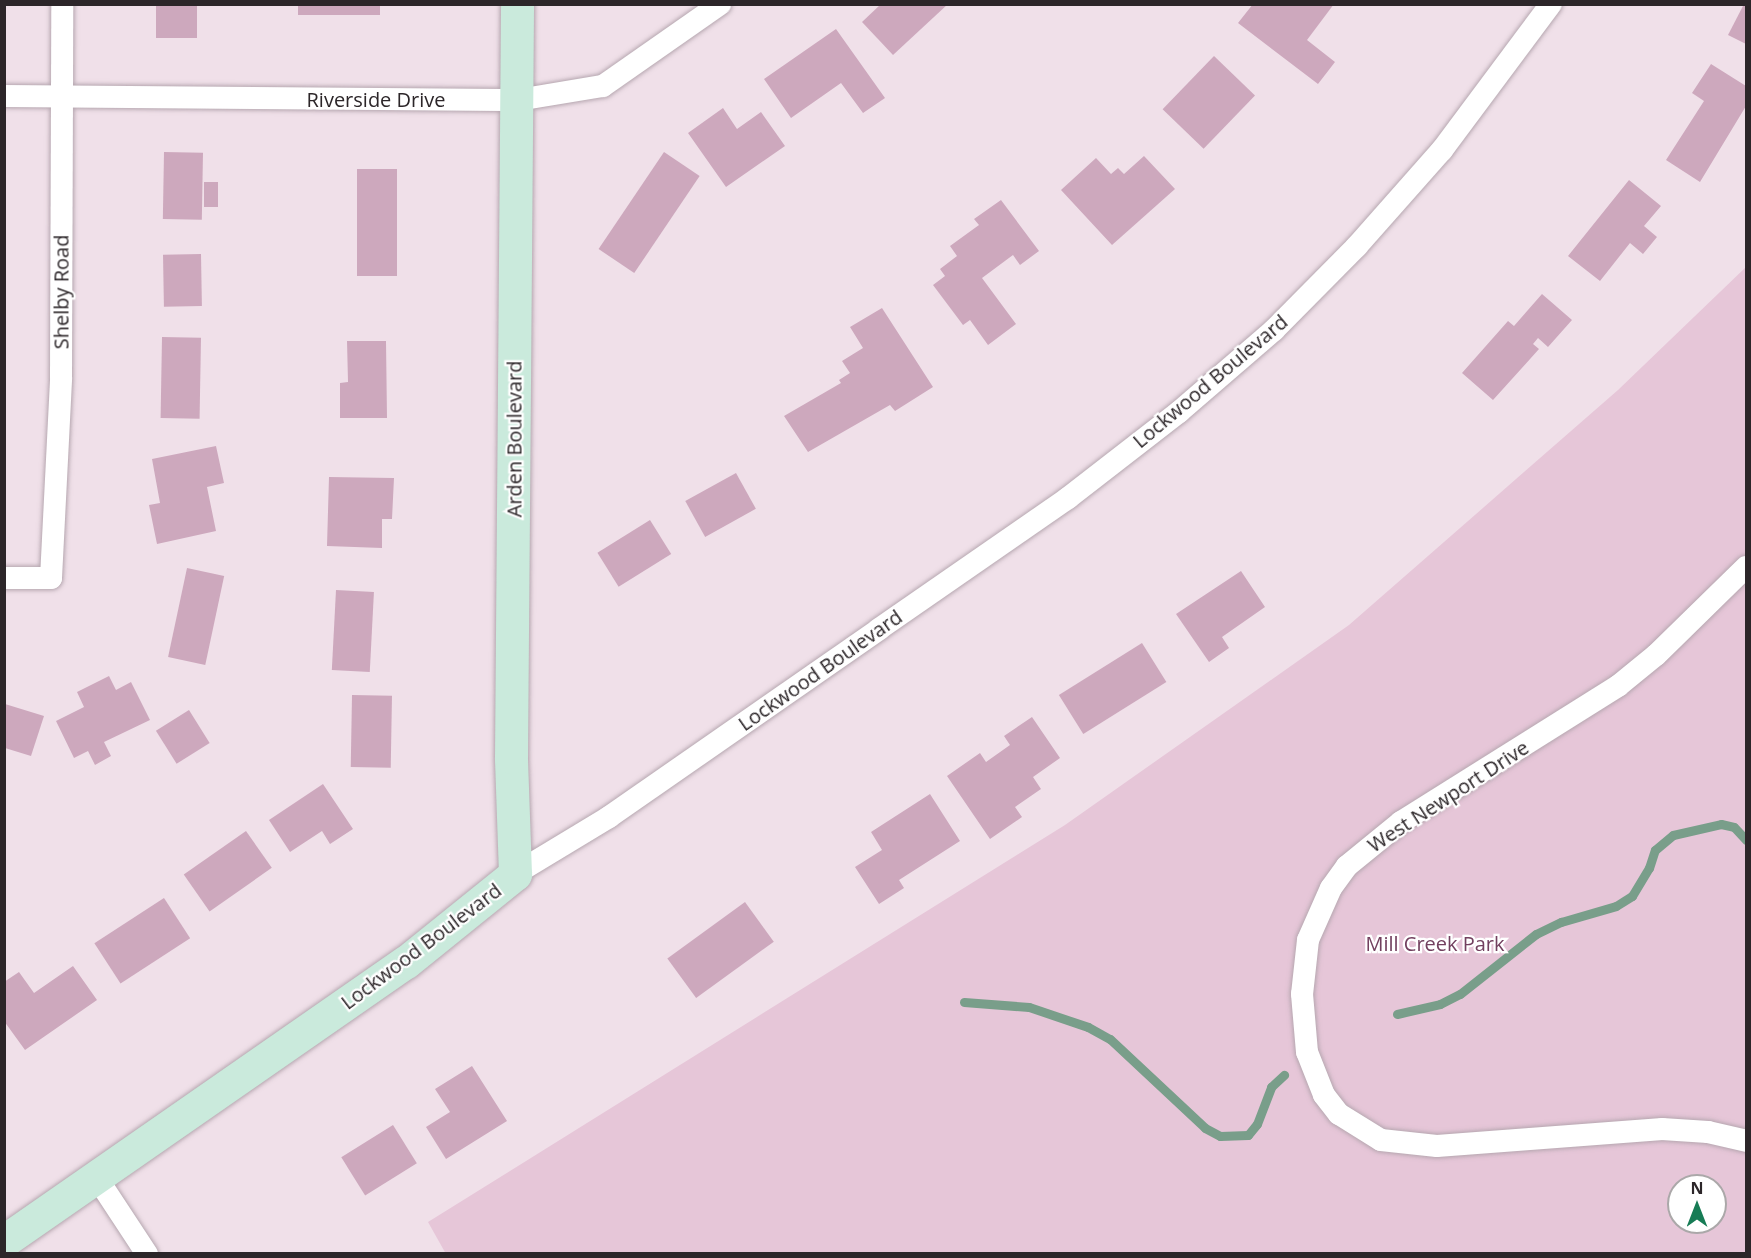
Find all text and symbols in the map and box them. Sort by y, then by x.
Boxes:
street label: Riverside Drive [307,87,445,111]
street label: Shelby Road [49,235,73,349]
street label: Lockwood Boulevard [1128,309,1292,453]
street label: Arden Boulevard [502,361,526,517]
street label: Lockwood Boulevard [733,604,907,736]
street label: West Newport Drive [1363,735,1533,857]
street label: Lockwood Boulevard [336,878,506,1014]
park label: Mill Creek Park [1365,931,1505,955]
north arrow [1667,1174,1727,1234]
text: N [1690,1177,1704,1199]

